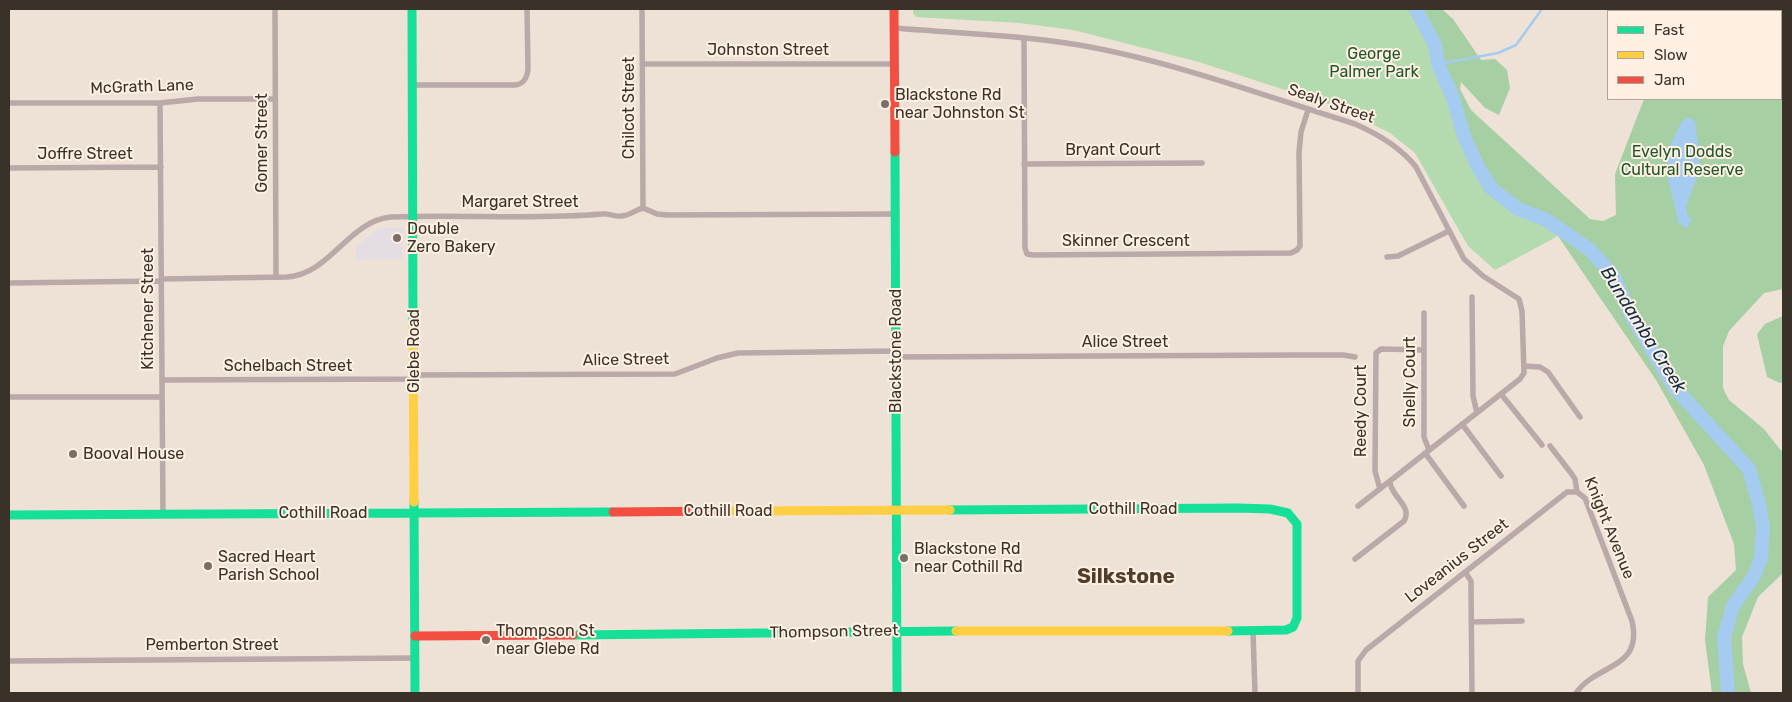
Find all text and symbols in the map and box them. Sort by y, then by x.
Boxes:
legend [1607,10,1782,100]
text: Fast [1654,21,1684,39]
street label: Johnston Street [707,40,829,60]
park label: George Palmer Park [1329,44,1419,82]
text: Slow [1654,46,1687,64]
street label: Chilcot Street [619,57,639,159]
text: Jam [1654,71,1685,89]
street label: McGrath Lane [90,76,194,98]
street label: Sealy Street [1285,80,1377,128]
place label: Blackstone Rd near Johnston St [895,85,1025,123]
street label: Gomer Street [252,93,272,193]
marker: Blackstone Rd near Johnston St [879,98,891,110]
street label: Bryant Court [1065,140,1161,160]
park label: Evelyn Dodds Cultural Reserve [1621,142,1743,180]
street label: Joffre Street [37,144,133,164]
street label: Margaret Street [461,192,579,212]
place label: Double Zero Bakery [407,219,496,257]
street label: Skinner Crescent [1062,231,1190,251]
marker: Double Zero Bakery [391,232,403,244]
street label: Kitchener Street [138,248,158,370]
water label: Bundamba Creek [1595,263,1691,397]
street label: Blackstone Road [886,289,906,413]
street label: Glebe Road [404,309,424,393]
street label: Alice Street [1082,332,1168,352]
street label: Shelly Court [1400,337,1420,427]
street label: Alice Street [583,350,669,370]
street label: Schelbach Street [224,356,352,376]
street label: Reedy Court [1351,365,1371,457]
place label: Booval House [83,444,184,464]
marker: Booval House [67,448,79,460]
street label: Knight Avenue [1580,474,1638,582]
street label: Cothill Road [1088,499,1178,519]
street label: Cothill Road [683,501,773,521]
street label: Cothill Road [278,503,368,523]
street label: Loveanius Street [1402,515,1512,607]
place label: Blackstone Rd near Cothill Rd [914,539,1023,577]
place label: Sacred Heart Parish School [218,547,320,585]
marker: Blackstone Rd near Cothill Rd [898,552,910,564]
marker: Sacred Heart Parish School [202,560,214,572]
district label: Silkstone [1077,564,1175,590]
place label: Thompson St near Glebe Rd [496,621,600,659]
street label: Thompson Street [769,621,899,643]
marker: Thompson St near Glebe Rd [480,634,492,646]
street label: Pemberton Street [145,635,279,655]

